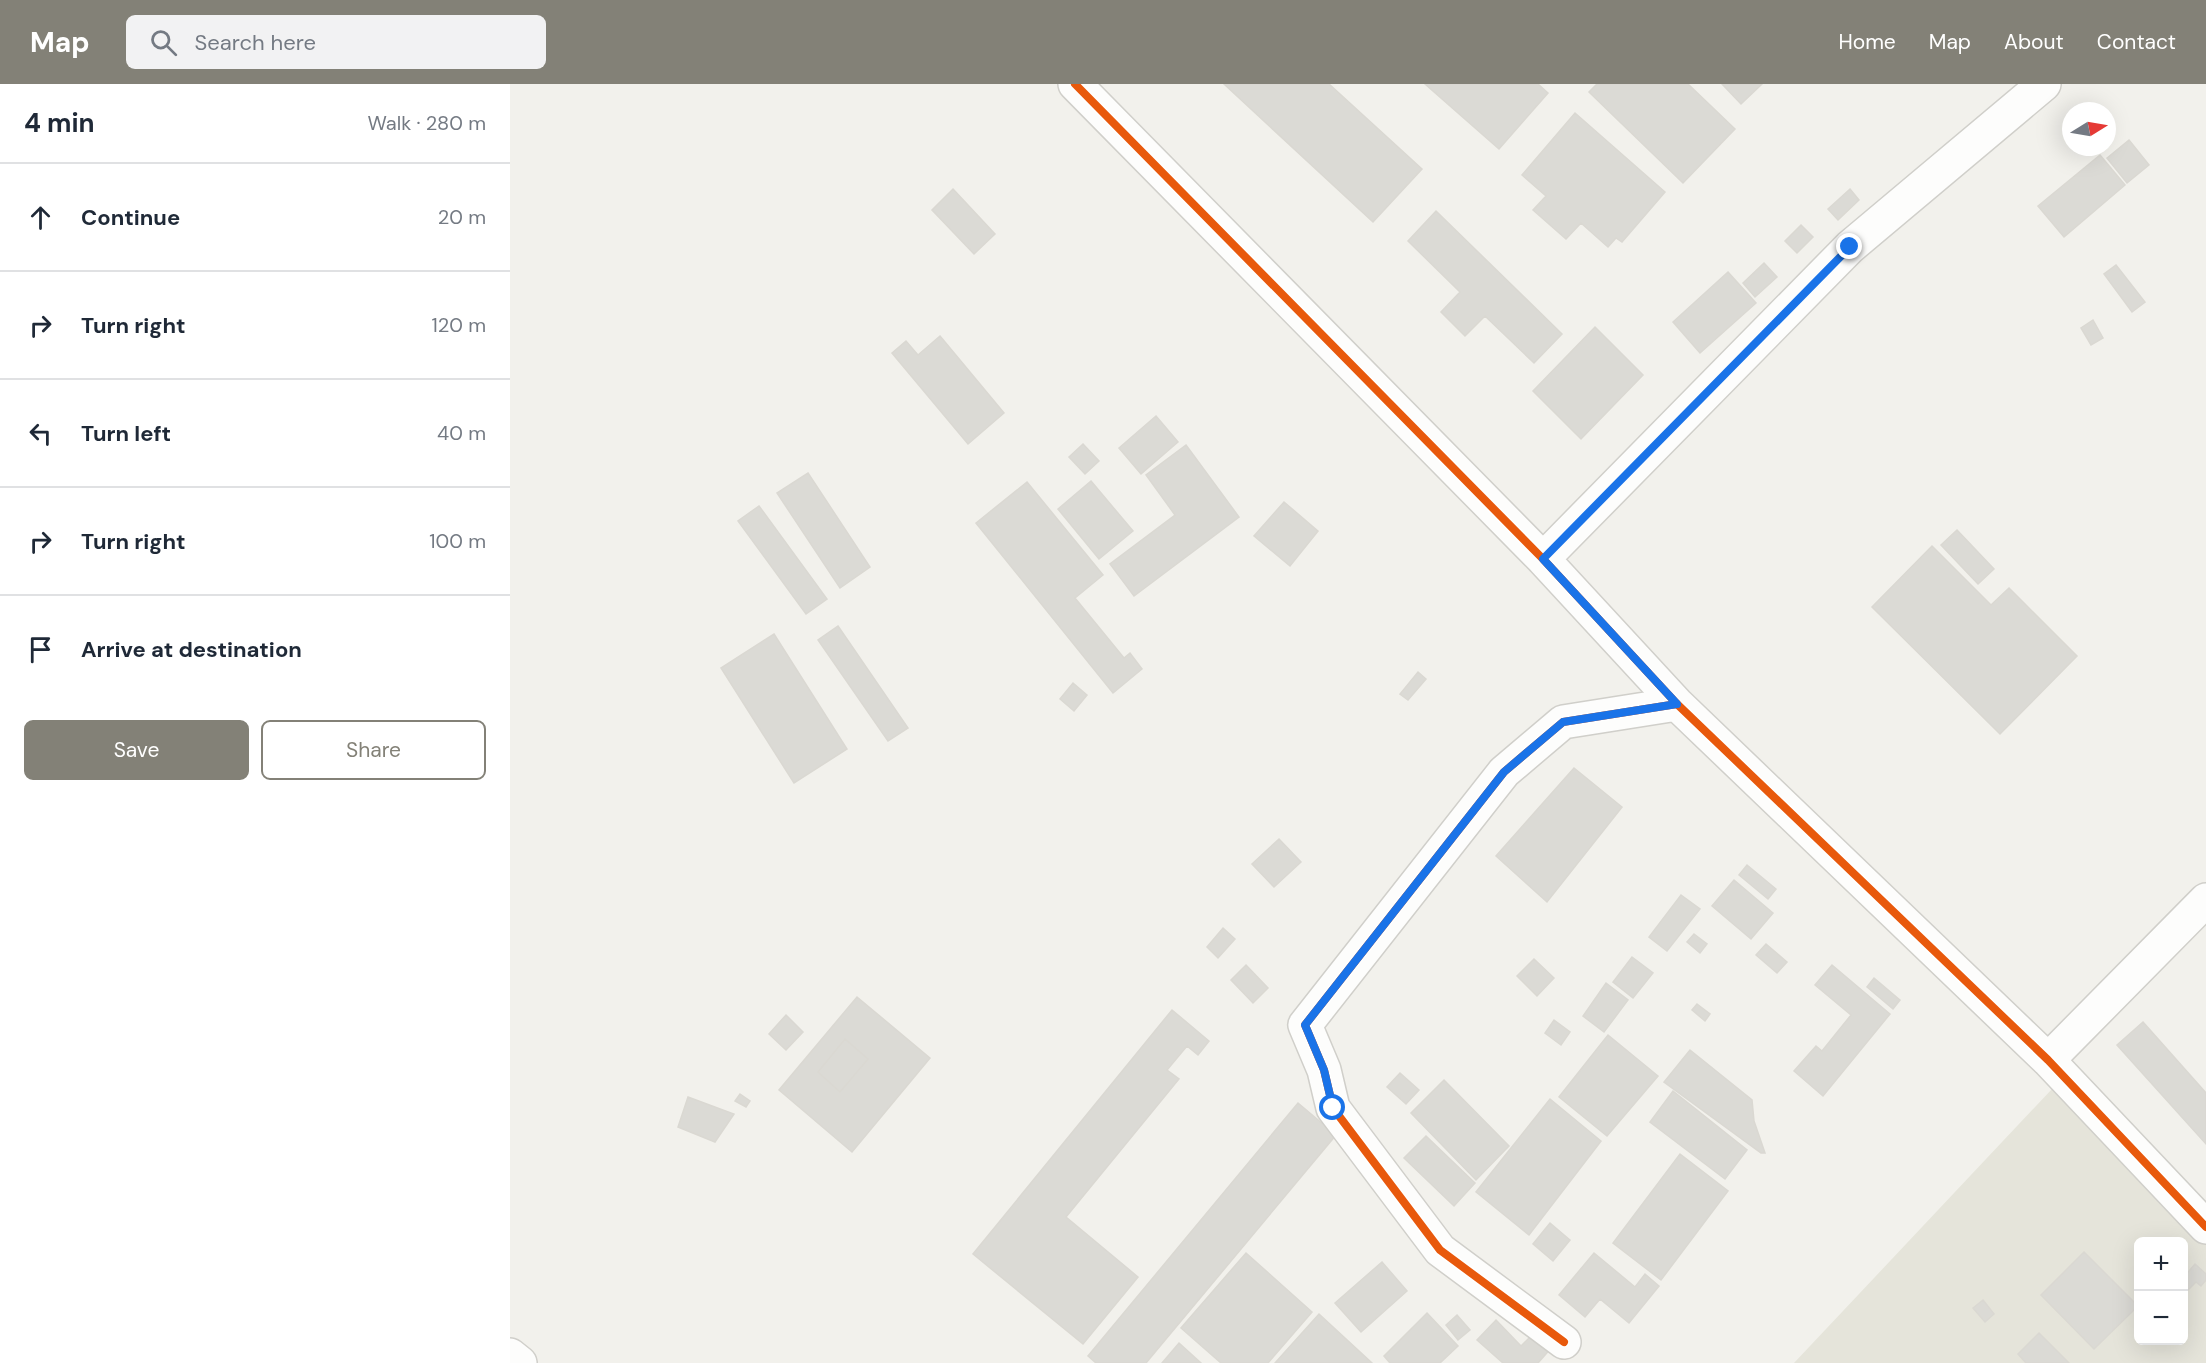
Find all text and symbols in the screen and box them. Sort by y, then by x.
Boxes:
search box [126,15,546,69]
text: Map [30,24,90,61]
icon: search [147,26,180,59]
text: Search here [195,28,316,57]
text: Home [1838,28,1896,56]
text: Map [1929,28,1971,56]
text: About [2004,28,2064,56]
text: Contact [2097,28,2176,56]
north arrow [2062,102,2116,156]
text: 4 min [24,106,95,140]
text: Walk · 280 m [367,110,486,136]
icon: ahead [24,201,57,234]
text: Continue [81,203,180,232]
text: 20 m [438,204,486,230]
route end [1836,233,1862,259]
icon: right [24,309,57,342]
text: Turn right [81,311,186,340]
text: 120 m [432,312,486,338]
icon: left [24,417,57,450]
text: Turn left [81,419,171,448]
text: 40 m [437,420,486,446]
icon: right [24,525,57,558]
text: Turn right [81,527,186,556]
text: 100 m [429,528,486,554]
icon: arrive [24,633,57,666]
text: Arrive at destination [81,635,302,664]
button: Save [24,720,249,780]
button: Share [261,720,486,780]
route start [1319,1094,1345,1120]
map controls [2134,1237,2188,1345]
button: + [2134,1237,2188,1291]
button: − [2134,1291,2188,1345]

